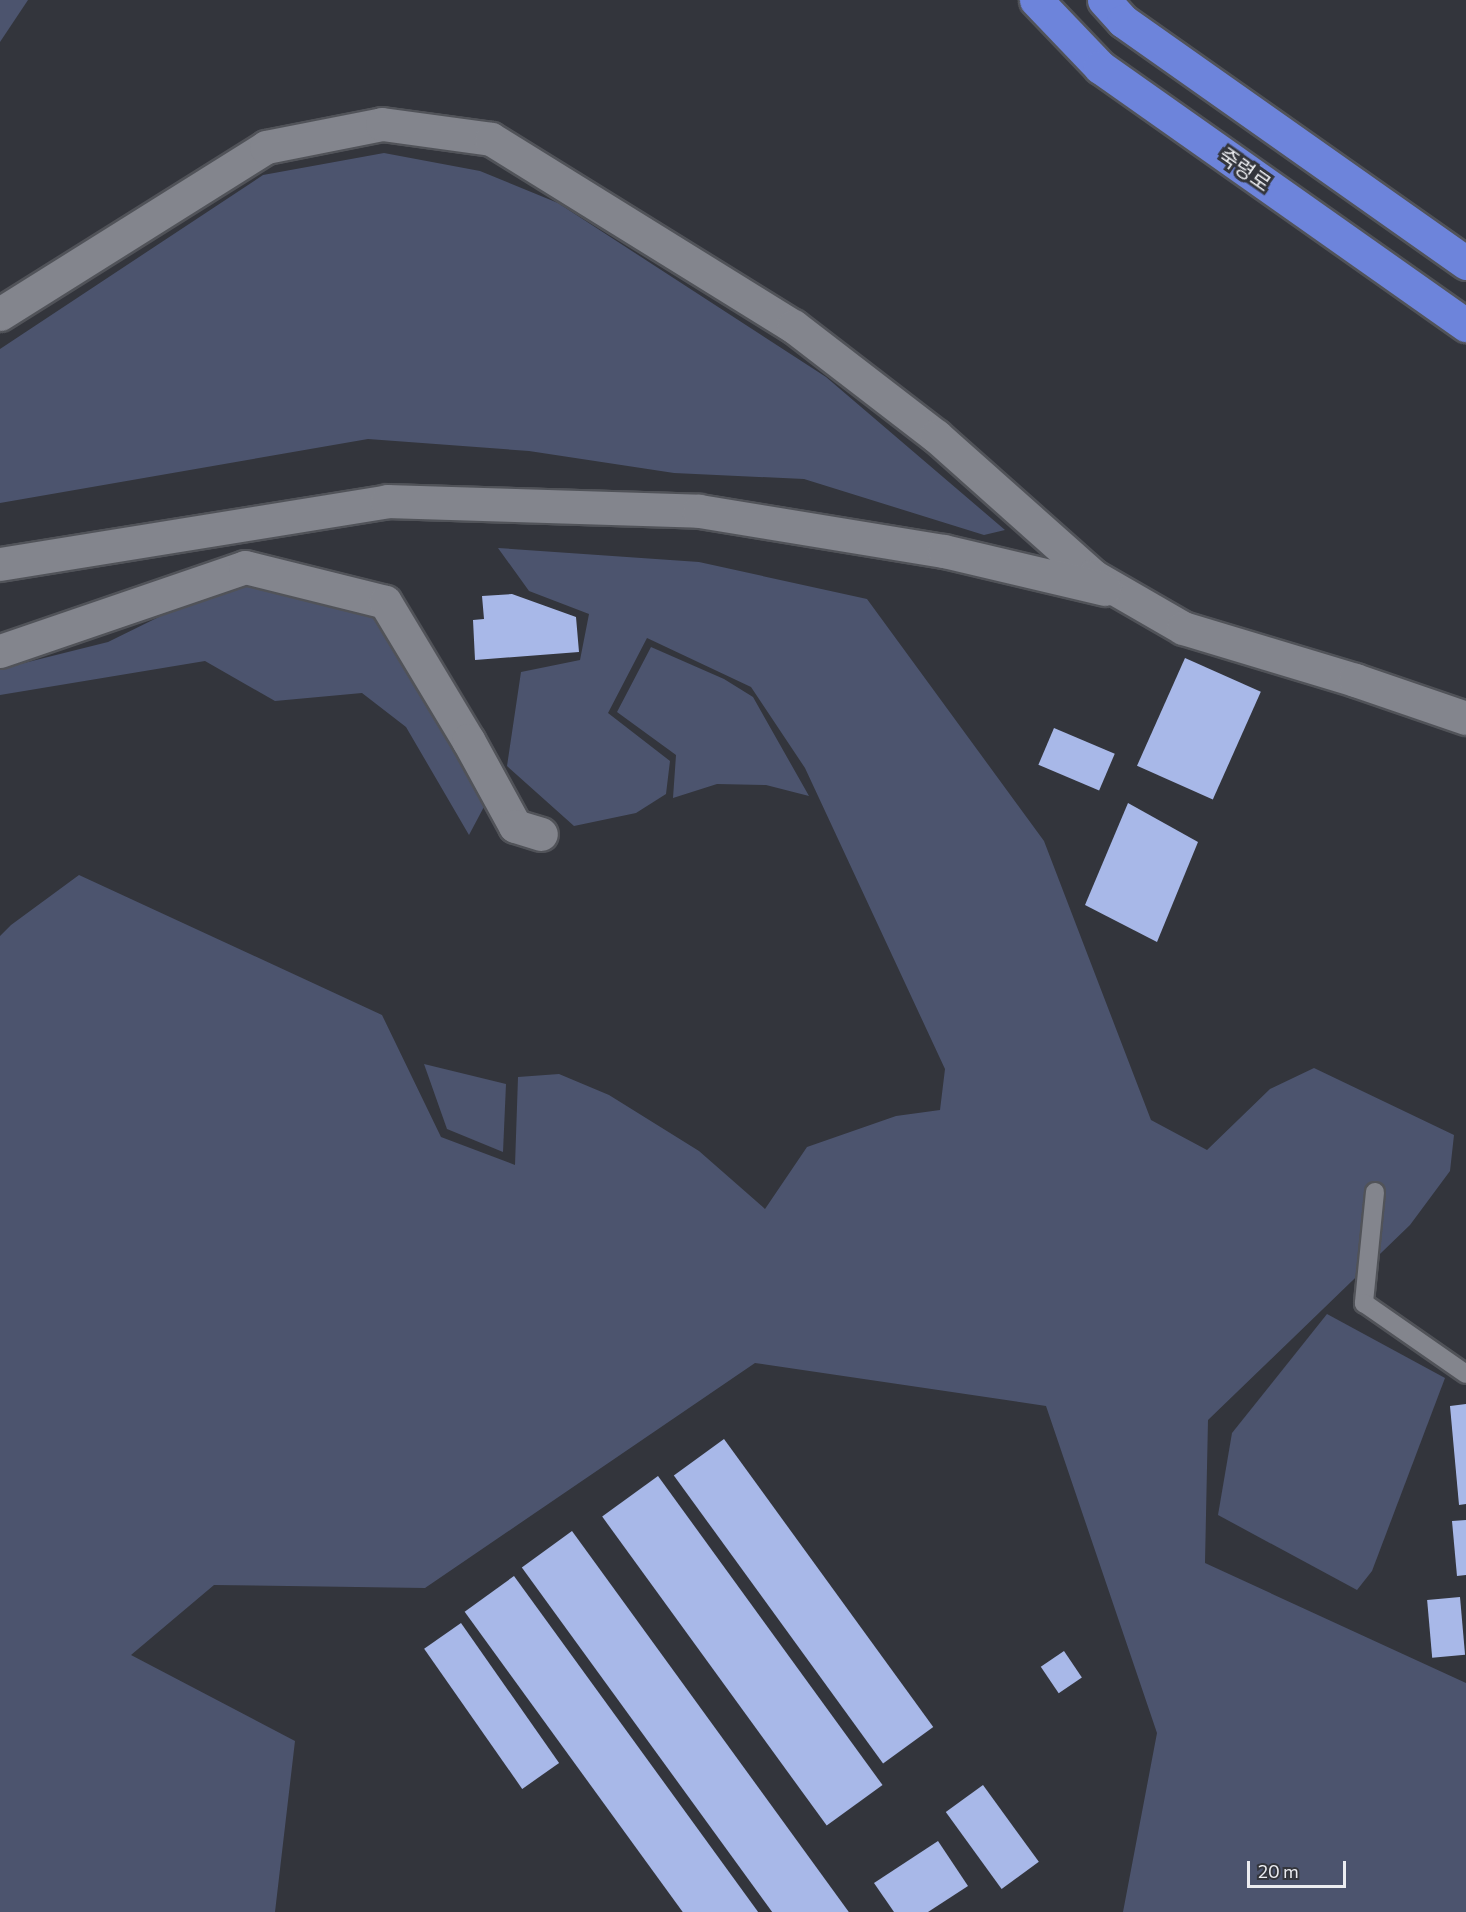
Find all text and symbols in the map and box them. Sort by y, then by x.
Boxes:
street label: 죽령로 [1214,142,1276,196]
scale bar [1250,1849,1349,1887]
text: 20 m [1258,1860,1299,1882]

